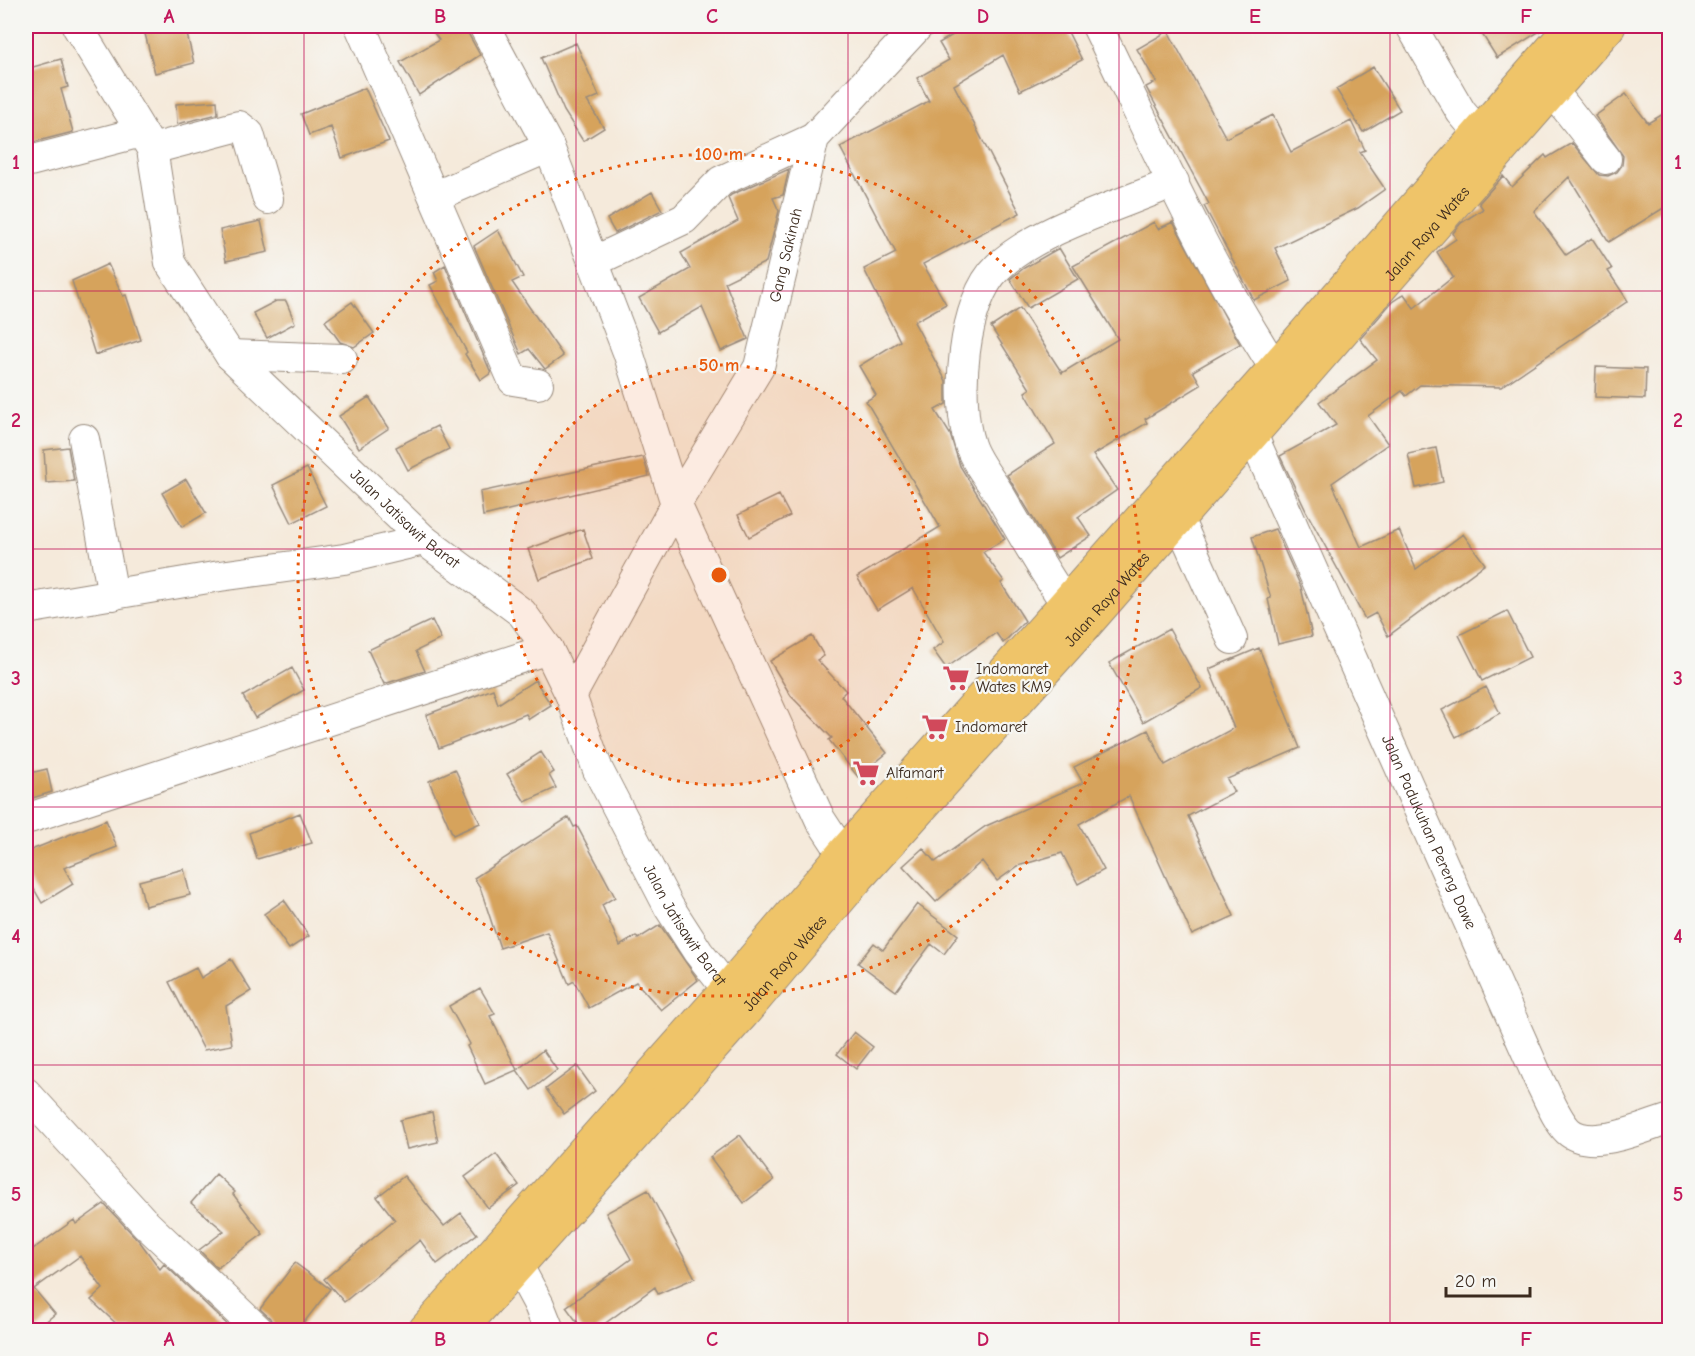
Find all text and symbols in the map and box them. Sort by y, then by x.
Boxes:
text: A [163,5,175,28]
text: B [434,5,446,28]
text: C [706,5,718,28]
text: D [977,5,989,28]
text: E [1249,5,1261,28]
text: F [1520,5,1532,28]
text: 100 m [695,144,743,165]
text: 1 [12,151,20,174]
text: 1 [1674,151,1682,174]
street label: Jalan Raya Wates [1381,183,1474,285]
street label: Gang Sakinah [766,206,806,304]
text: 50 m [699,355,739,376]
text: 2 [11,409,21,432]
text: 2 [1673,409,1683,432]
street label: Jalan Jatisawit Barat [346,465,463,572]
street label: Jalan Raya Wates [1061,548,1154,651]
centre of rings [709,565,729,585]
place label: Indomaret Wates KM9 [976,660,1052,696]
supermarket icon: Indomaret Wates KM9 [941,663,971,693]
text: 3 [11,667,21,690]
text: 3 [1673,667,1683,690]
supermarket icon: Indomaret [920,712,950,742]
place label: Indomaret [955,718,1028,736]
street label: Jalan Padukuhan Pereng Dawe [1378,732,1480,932]
supermarket icon: Alfamart [851,758,881,788]
place label: Alfamart [886,764,944,782]
street label: Jalan Jatisawit Barat [640,861,730,990]
street label: Jalan Raya Wates [740,912,831,1015]
text: 4 [11,925,21,948]
text: 4 [1673,925,1683,948]
text: 5 [11,1183,21,1206]
text: 5 [1673,1183,1683,1206]
scale bar [1446,1260,1530,1298]
text: 20 m [1455,1271,1496,1292]
text: A [163,1328,175,1351]
text: B [434,1328,446,1351]
text: C [706,1328,718,1351]
text: D [977,1328,989,1351]
text: E [1249,1328,1261,1351]
text: F [1520,1328,1532,1351]

